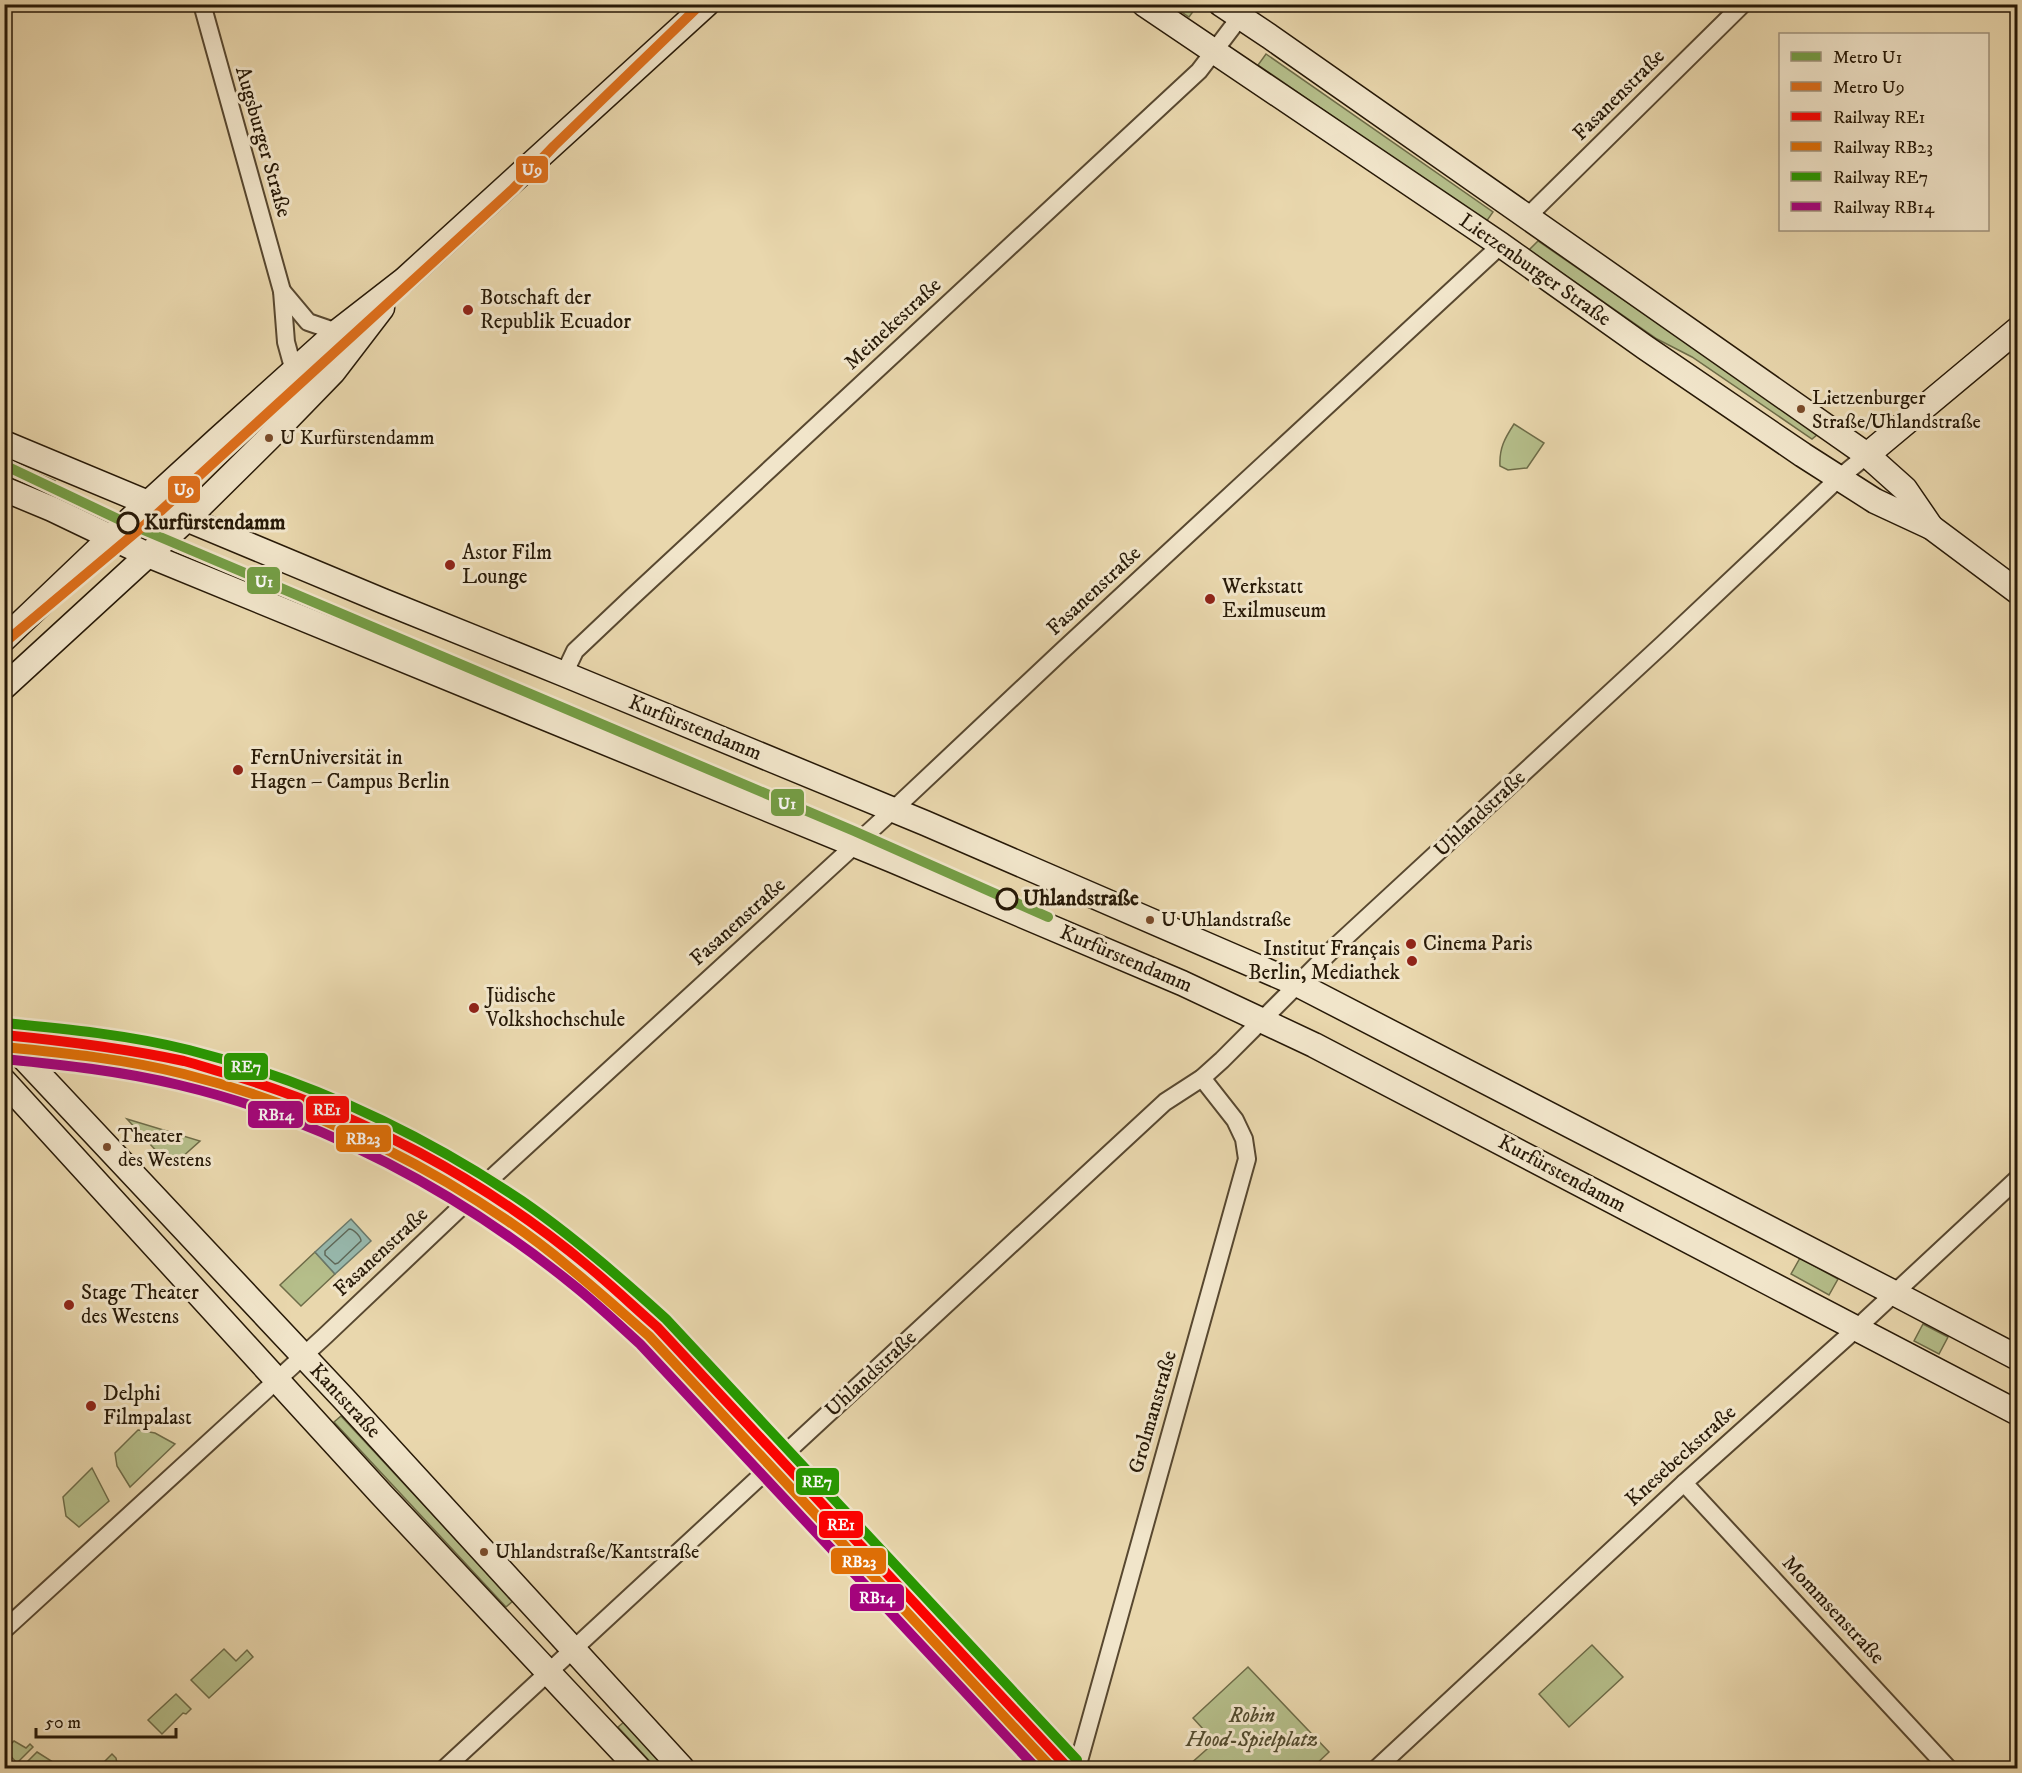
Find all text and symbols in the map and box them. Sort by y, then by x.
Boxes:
legend [1779,33,1989,231]
street label: Fasanenstraße [1568,43,1671,146]
text: Metro U1 [1833,47,1902,69]
street label: Augsburger Straße [229,64,297,221]
text: Metro U9 [1833,77,1905,99]
text: Railway RE1 [1833,107,1925,129]
text: Railway RB23 [1833,137,1933,159]
line badge: U9 [515,155,549,184]
text: U9 [522,160,542,180]
text: Railway RE7 [1833,167,1928,189]
text: Railway RB14 [1833,197,1935,219]
street label: Lietzenburger Straße [1454,208,1616,332]
street label: Meinekestraße [839,272,947,376]
place label: Botschaft der Republik Ecuador [480,285,631,335]
marker: Botschaft der Republik Ecuador [461,303,475,317]
place label: Lietzenburger Straße/Uhlandstraße [1812,386,1981,435]
marker: Lietzenburger Straße/Uhlandstraße [1795,403,1807,415]
place label: U Kurfürstendamm [280,426,435,451]
marker: U Kurfürstendamm [263,432,275,444]
line badge: U9 [167,475,201,504]
text: U9 [174,480,194,500]
place label: Kurfürstendamm [144,510,286,536]
marker: Kurfürstendamm [117,512,139,534]
place label: Astor Film Lounge [462,540,552,590]
street label: Fasanenstraße [1041,541,1147,641]
marker: Astor Film Lounge [443,558,457,572]
line badge: U1 [246,566,281,595]
text: U1 [255,572,273,592]
place label: Werkstatt Exilmuseum [1221,574,1327,624]
marker: Werkstatt Exilmuseum [1203,592,1217,606]
street label: Kurfürstendamm [625,689,766,767]
place label: FernUniversität in Hagen – Campus Berlin [250,745,450,795]
marker: FernUniversität in Hagen – Campus Berlin [231,763,245,777]
street label: Uhlandstraße [1429,765,1531,863]
line badge: U1 [770,788,805,817]
text: U1 [778,794,796,814]
street label: Fasanenstraße [685,872,791,972]
place label: Uhlandstraße [1023,886,1139,912]
marker: Uhlandstraße [996,888,1018,910]
place label: U Uhlandstraße [1161,908,1291,933]
marker: U Uhlandstraße [1144,914,1156,926]
street label: Kurfürstendamm [1056,919,1196,999]
place label: Cinema Paris [1423,931,1532,957]
place label: Institut Français Berlin, Mediathek [1248,936,1401,986]
marker: Cinema Paris [1404,937,1418,951]
marker: Institut Français Berlin, Mediathek [1405,954,1419,968]
place label: Jüdische Volkshochschule [484,983,626,1033]
marker: Jüdische Volkshochschule [467,1001,481,1015]
line badge: RE7 [223,1052,269,1081]
text: RE7 [231,1057,261,1077]
line badge: RE1 [305,1095,350,1124]
line badge: RB14 [247,1100,304,1129]
text: RE1 [313,1100,341,1120]
text: RB14 [258,1105,295,1125]
place label: Theater des Westens [118,1124,212,1173]
line badge: RB23 [335,1124,392,1153]
text: RB23 [346,1129,380,1149]
street label: Kurfürstendamm [1493,1129,1631,1219]
marker: Theater des Westens [101,1141,113,1153]
street label: Fasanenstraße [328,1202,434,1302]
place label: Stage Theater des Westens [81,1280,199,1330]
marker: Stage Theater des Westens [62,1298,76,1312]
street label: Uhlandstraße [820,1325,922,1423]
street label: Grolmanstraße [1123,1347,1183,1476]
street label: Kantstraße [304,1358,386,1444]
place label: Delphi Filmpalast [103,1381,192,1431]
marker: Delphi Filmpalast [84,1399,98,1413]
street label: Knesebeckstraße [1620,1399,1742,1512]
line badge: RE7 [795,1467,840,1496]
text: RE7 [802,1472,832,1492]
line badge: RE1 [818,1510,864,1539]
text: RE1 [827,1515,855,1535]
place label: Uhlandstraße/Kantstraße [495,1540,699,1565]
marker: Uhlandstraße/Kantstraße [478,1546,490,1558]
line badge: RB23 [830,1547,887,1575]
street label: Mommsenstraße [1776,1550,1890,1670]
text: RB23 [842,1552,876,1572]
line badge: RB14 [849,1583,905,1612]
text: RB14 [859,1588,896,1608]
scale bar [36,1701,176,1739]
park label: Robin Hood-Spielplatz [1185,1703,1318,1753]
text: 50 m [45,1712,81,1734]

